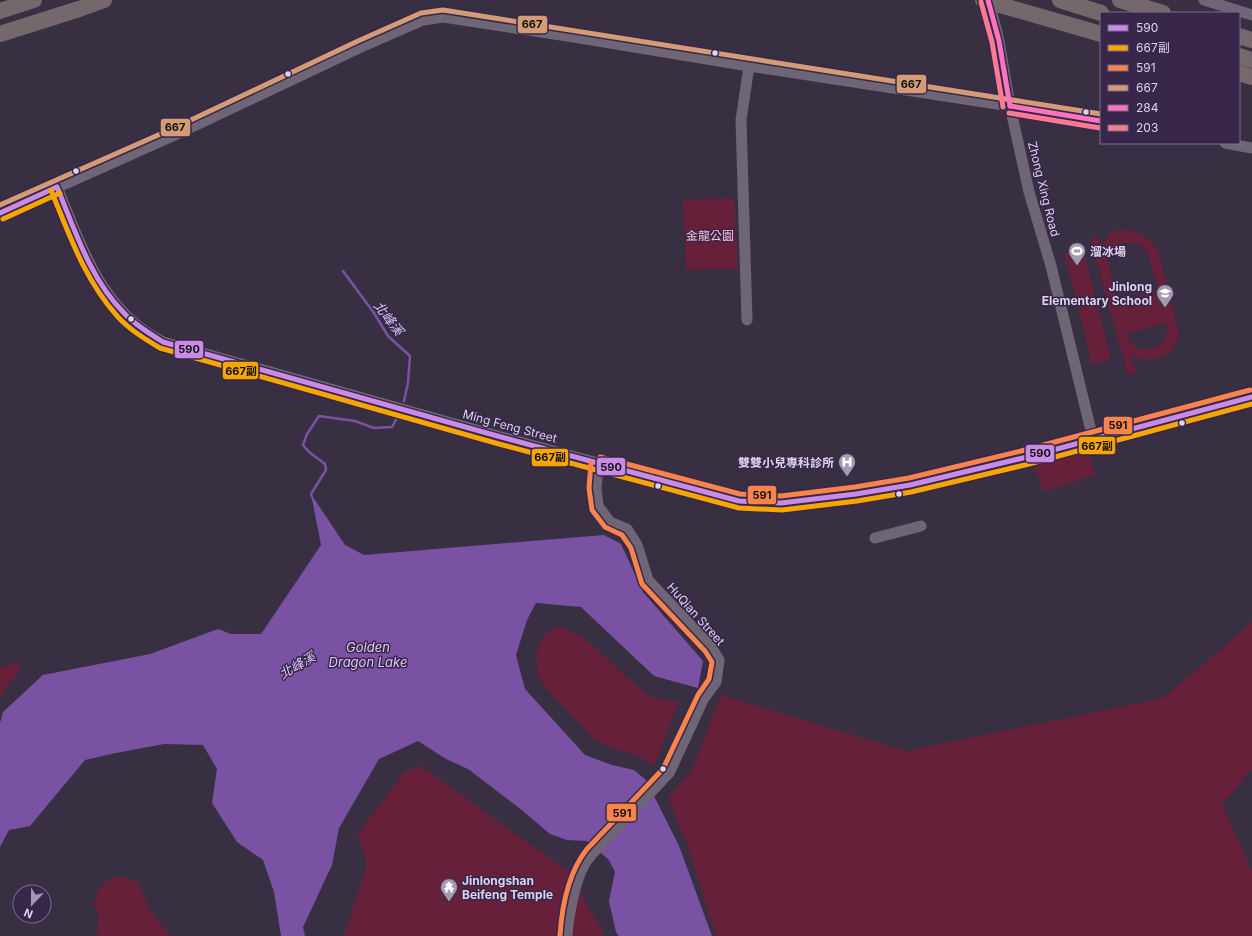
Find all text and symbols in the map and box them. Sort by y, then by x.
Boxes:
legend [1100,12,1240,144]
line badge: 667 [517,15,548,34]
text: 667 [522,17,542,31]
text: 590 [1136,20,1158,35]
text: 667副 [1136,40,1170,55]
unlabelled marker [710,48,720,58]
text: 591 [1136,60,1156,75]
unlabelled marker [283,69,293,79]
line badge: 667 [896,74,927,94]
text: 667 [901,77,921,91]
text: 667 [1136,80,1158,95]
text: 284 [1136,100,1159,115]
unlabelled marker [1081,107,1091,117]
line badge: 667 [160,118,191,137]
text: 667 [165,120,185,134]
text: 203 [1136,120,1158,135]
street label: Zhong Xing Road [1025,140,1063,238]
unlabelled marker [71,166,81,176]
park label: 金龍公園 [686,228,734,243]
sports icon: 溜冰場 [1067,241,1087,266]
place label: 溜冰場 [1090,244,1126,259]
place label: Jinlong Elementary School [1042,279,1152,308]
school or university icon: Jinlong Elementary School [1155,283,1175,308]
water label: 北峰溪 [371,298,409,340]
unlabelled marker [126,314,136,324]
line badge: 590 [174,340,204,359]
text: 590 [178,342,200,356]
line badge: 667副 [222,361,259,380]
text: 667副 [225,364,257,378]
street label: Ming Feng Street [461,406,559,446]
line badge: 591 [1103,416,1133,435]
text: 591 [1109,418,1128,432]
unlabelled marker [1177,418,1187,428]
line badge: 667副 [1078,436,1116,455]
text: 667副 [1081,439,1113,453]
line badge: 590 [1025,444,1055,463]
text: 590 [1029,446,1051,460]
line badge: 667副 [531,448,569,467]
text: 667副 [534,450,566,464]
hospital icon: 雙雙小兒專科診所 [837,452,857,477]
place label: 雙雙小兒專科診所 [738,455,834,470]
line badge: 590 [596,457,626,476]
text: 590 [600,460,622,474]
unlabelled marker [653,481,663,491]
line badge: 591 [747,485,777,505]
text: 591 [753,488,772,502]
unlabelled marker [894,489,904,499]
street label: HuQian Street [664,580,728,648]
water label: Golden Dragon Lake [329,639,407,670]
water label: 北峰溪 [276,647,320,682]
unlabelled marker [658,764,668,774]
line badge: 591 [606,803,637,822]
text: 591 [613,806,632,820]
place label: Jinlongshan Beifeng Temple [462,873,553,902]
temple icon: Jinlongshan Beifeng Temple [439,877,459,902]
north arrow [12,884,52,924]
text: N [22,905,35,921]

